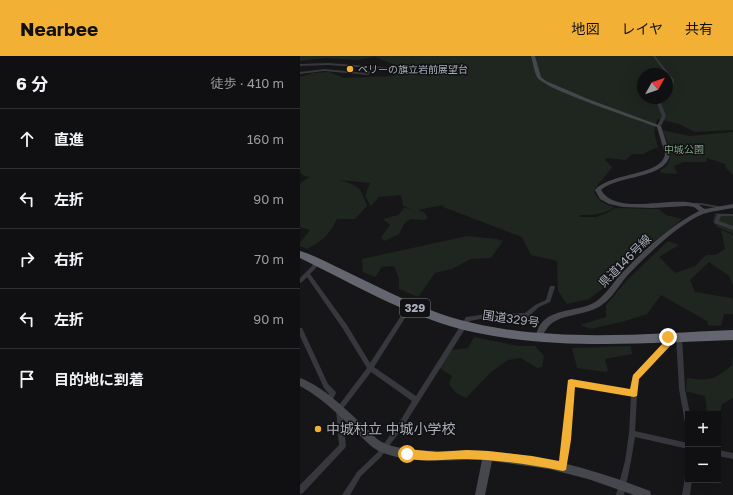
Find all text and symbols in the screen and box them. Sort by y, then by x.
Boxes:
text: Nearbee [20,17,98,40]
text: 地図 [571,20,599,37]
text: レイヤ [621,20,663,37]
text: 共有 [685,20,713,37]
place label: ペリーの旗立岩前展望台 [358,63,468,75]
marker: ペリーの旗立岩前展望台 [345,64,355,74]
north arrow [637,68,673,104]
text: 6 分 [16,73,48,94]
text: 徒歩 · 410 m [211,75,284,91]
icon: ahead [16,128,38,150]
text: 直進 [54,130,84,148]
text: 160 m [247,131,284,147]
park label: 中城公園 [664,143,704,155]
icon: left [16,188,38,210]
text: 左折 [54,190,84,208]
text: 90 m [253,191,284,207]
street label: 県道146号線 [595,231,654,290]
icon: right [16,248,38,270]
text: 右折 [54,250,84,268]
text: 70 m [254,251,284,267]
road number: 329 [400,299,430,317]
street label: 国道329号 [482,307,540,330]
icon: left [16,308,38,330]
text: 左折 [54,310,84,328]
text: 90 m [253,311,284,327]
route end [659,328,677,346]
icon: arrive [16,368,38,390]
text: 目的地に到着 [54,370,144,388]
map controls [685,411,721,483]
button: + [685,411,721,447]
place label: 中城村立 中城小学校 [326,420,456,437]
marker: 中城村立 中城小学校 [313,424,323,434]
route start [398,445,416,463]
button: − [685,447,721,483]

